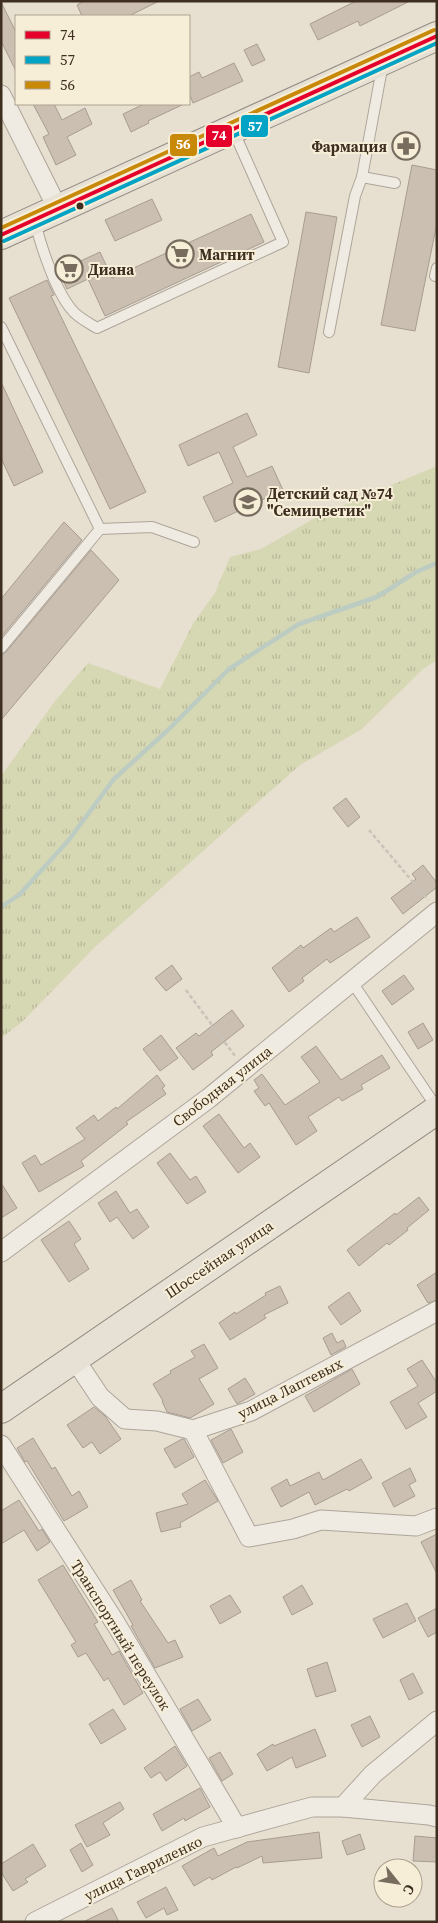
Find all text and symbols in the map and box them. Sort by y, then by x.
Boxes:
legend [15,15,190,105]
text: 74 [60,24,76,45]
text: 57 [60,49,75,70]
text: 56 [60,74,75,95]
line badge: 57 [240,114,269,138]
text: 57 [247,116,263,136]
line badge: 74 [205,124,233,148]
text: 74 [211,125,227,145]
pharmacy icon: Фармация [391,131,421,161]
line badge: 56 [169,133,198,157]
text: 56 [175,134,191,154]
place label: Фармация [311,136,387,157]
unlabelled marker [75,201,85,211]
supermarket icon: Магнит [165,239,195,269]
place label: Магнит [199,244,255,265]
supermarket icon: Диана [54,254,84,284]
place label: Диана [88,259,135,280]
place label: Детский сад №74 "Семицветик" [267,483,393,521]
school or university icon: Детский сад №74 "Семицветик" [233,487,263,517]
street label: Свободная улица [168,1040,276,1131]
street label: Шоссейная улица [161,1215,278,1303]
street label: улица Лаптевых [234,1352,346,1423]
street label: Транспортный переулок [66,1556,176,1715]
street label: улица Гавриленко [80,1830,206,1906]
north arrow [373,1858,423,1908]
text: С [398,1881,420,1899]

